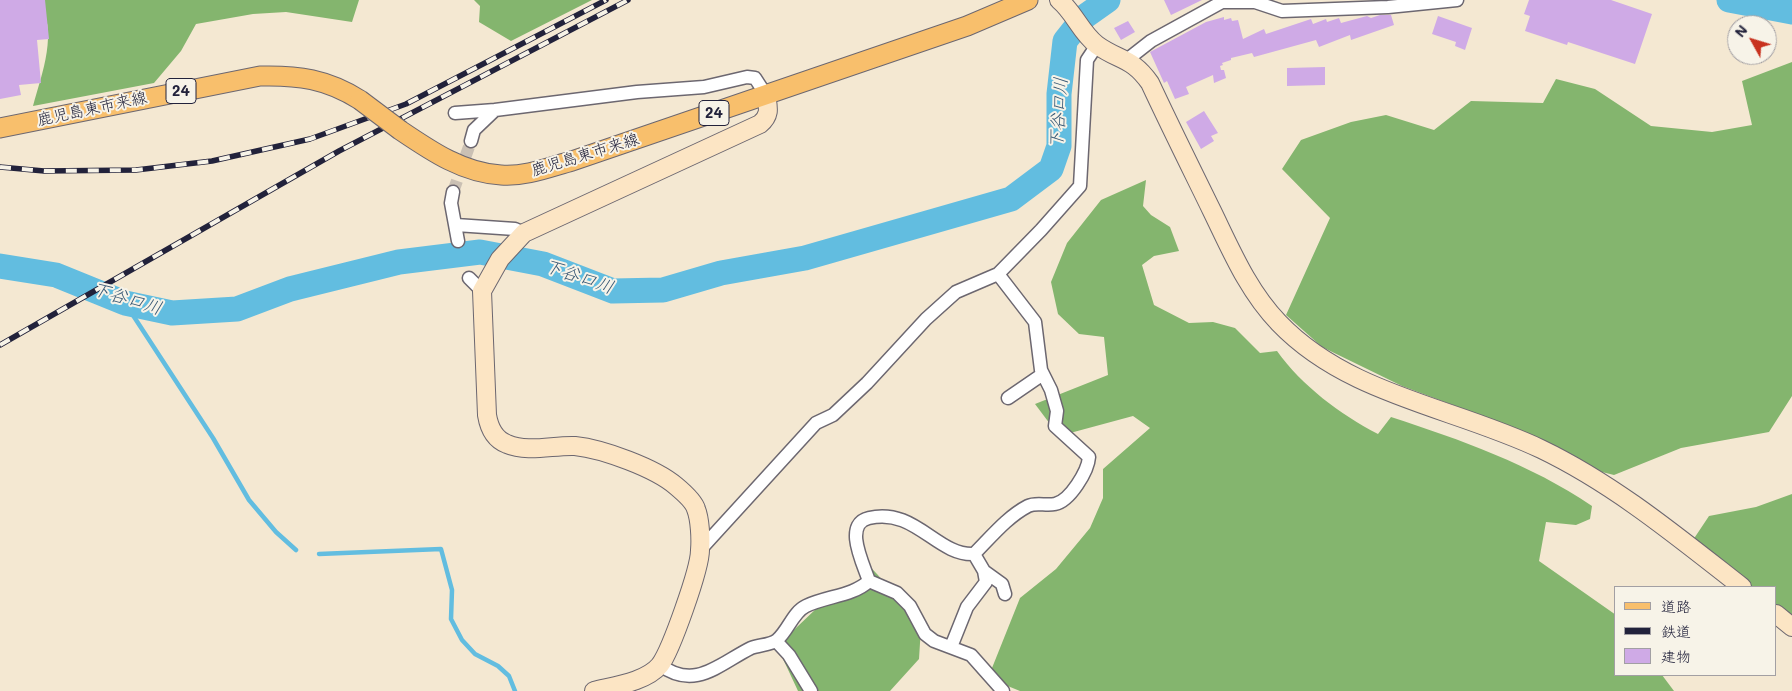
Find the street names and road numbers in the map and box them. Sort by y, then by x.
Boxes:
road number: 24 [166,78,196,104]
street label: 鹿児島東市来線 [35,88,149,130]
road number: 24 [699,100,729,126]
street label: 鹿児島東市来線 [529,129,641,181]

